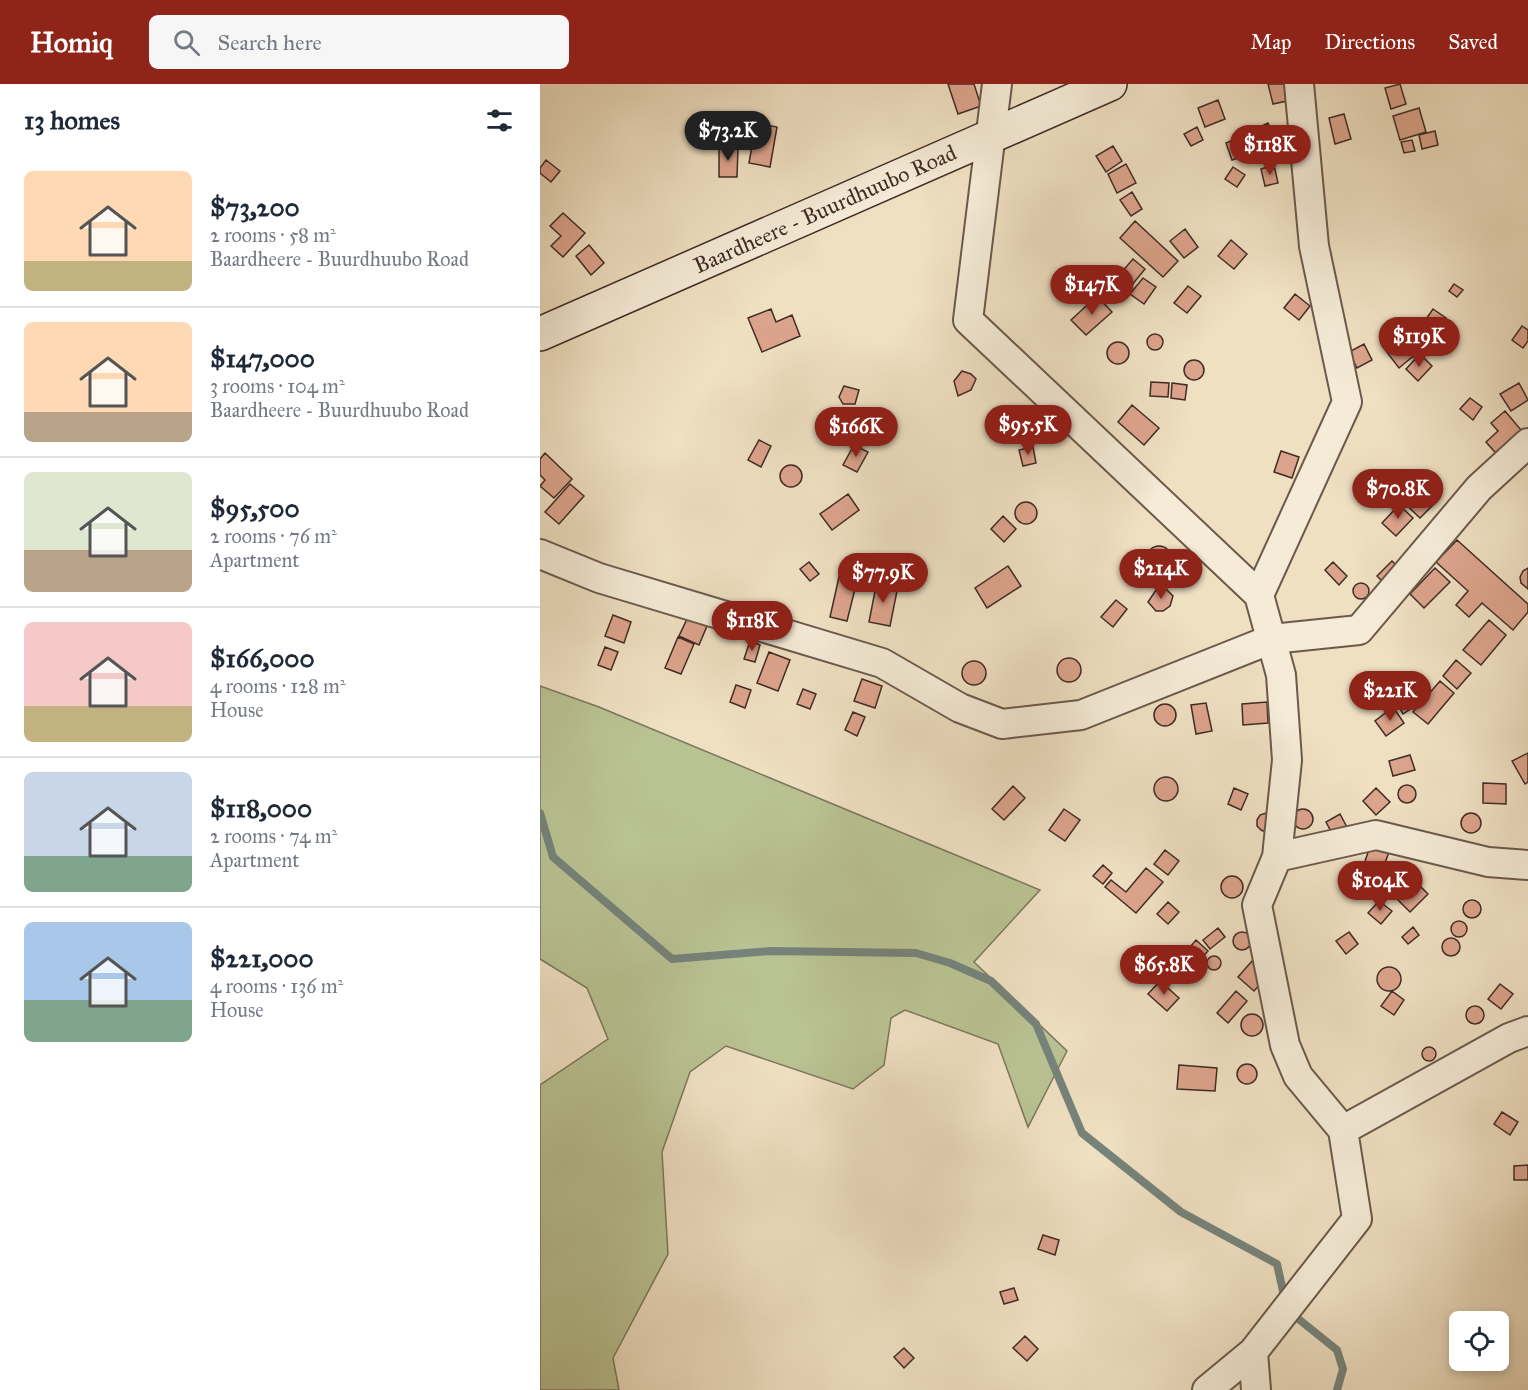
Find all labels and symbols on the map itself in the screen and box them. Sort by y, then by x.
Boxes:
pin: $73.2K [679,111,777,162]
pin: $118K [1228,125,1312,176]
street label: Baardheere - Buurdhuubo Road [689,139,961,279]
pin: $147K [1050,265,1134,316]
pin: $119K [1377,317,1461,368]
pin: $95.5K [979,405,1077,456]
pin: $166K [814,407,898,458]
pin: $70.8K [1349,469,1447,520]
pin: $214K [1119,549,1203,600]
pin: $77.9K [834,553,932,604]
pin: $118K [710,601,794,652]
pin: $221K [1348,671,1432,722]
pin: $104K [1338,861,1422,912]
pin: $65.8K [1115,945,1213,996]

